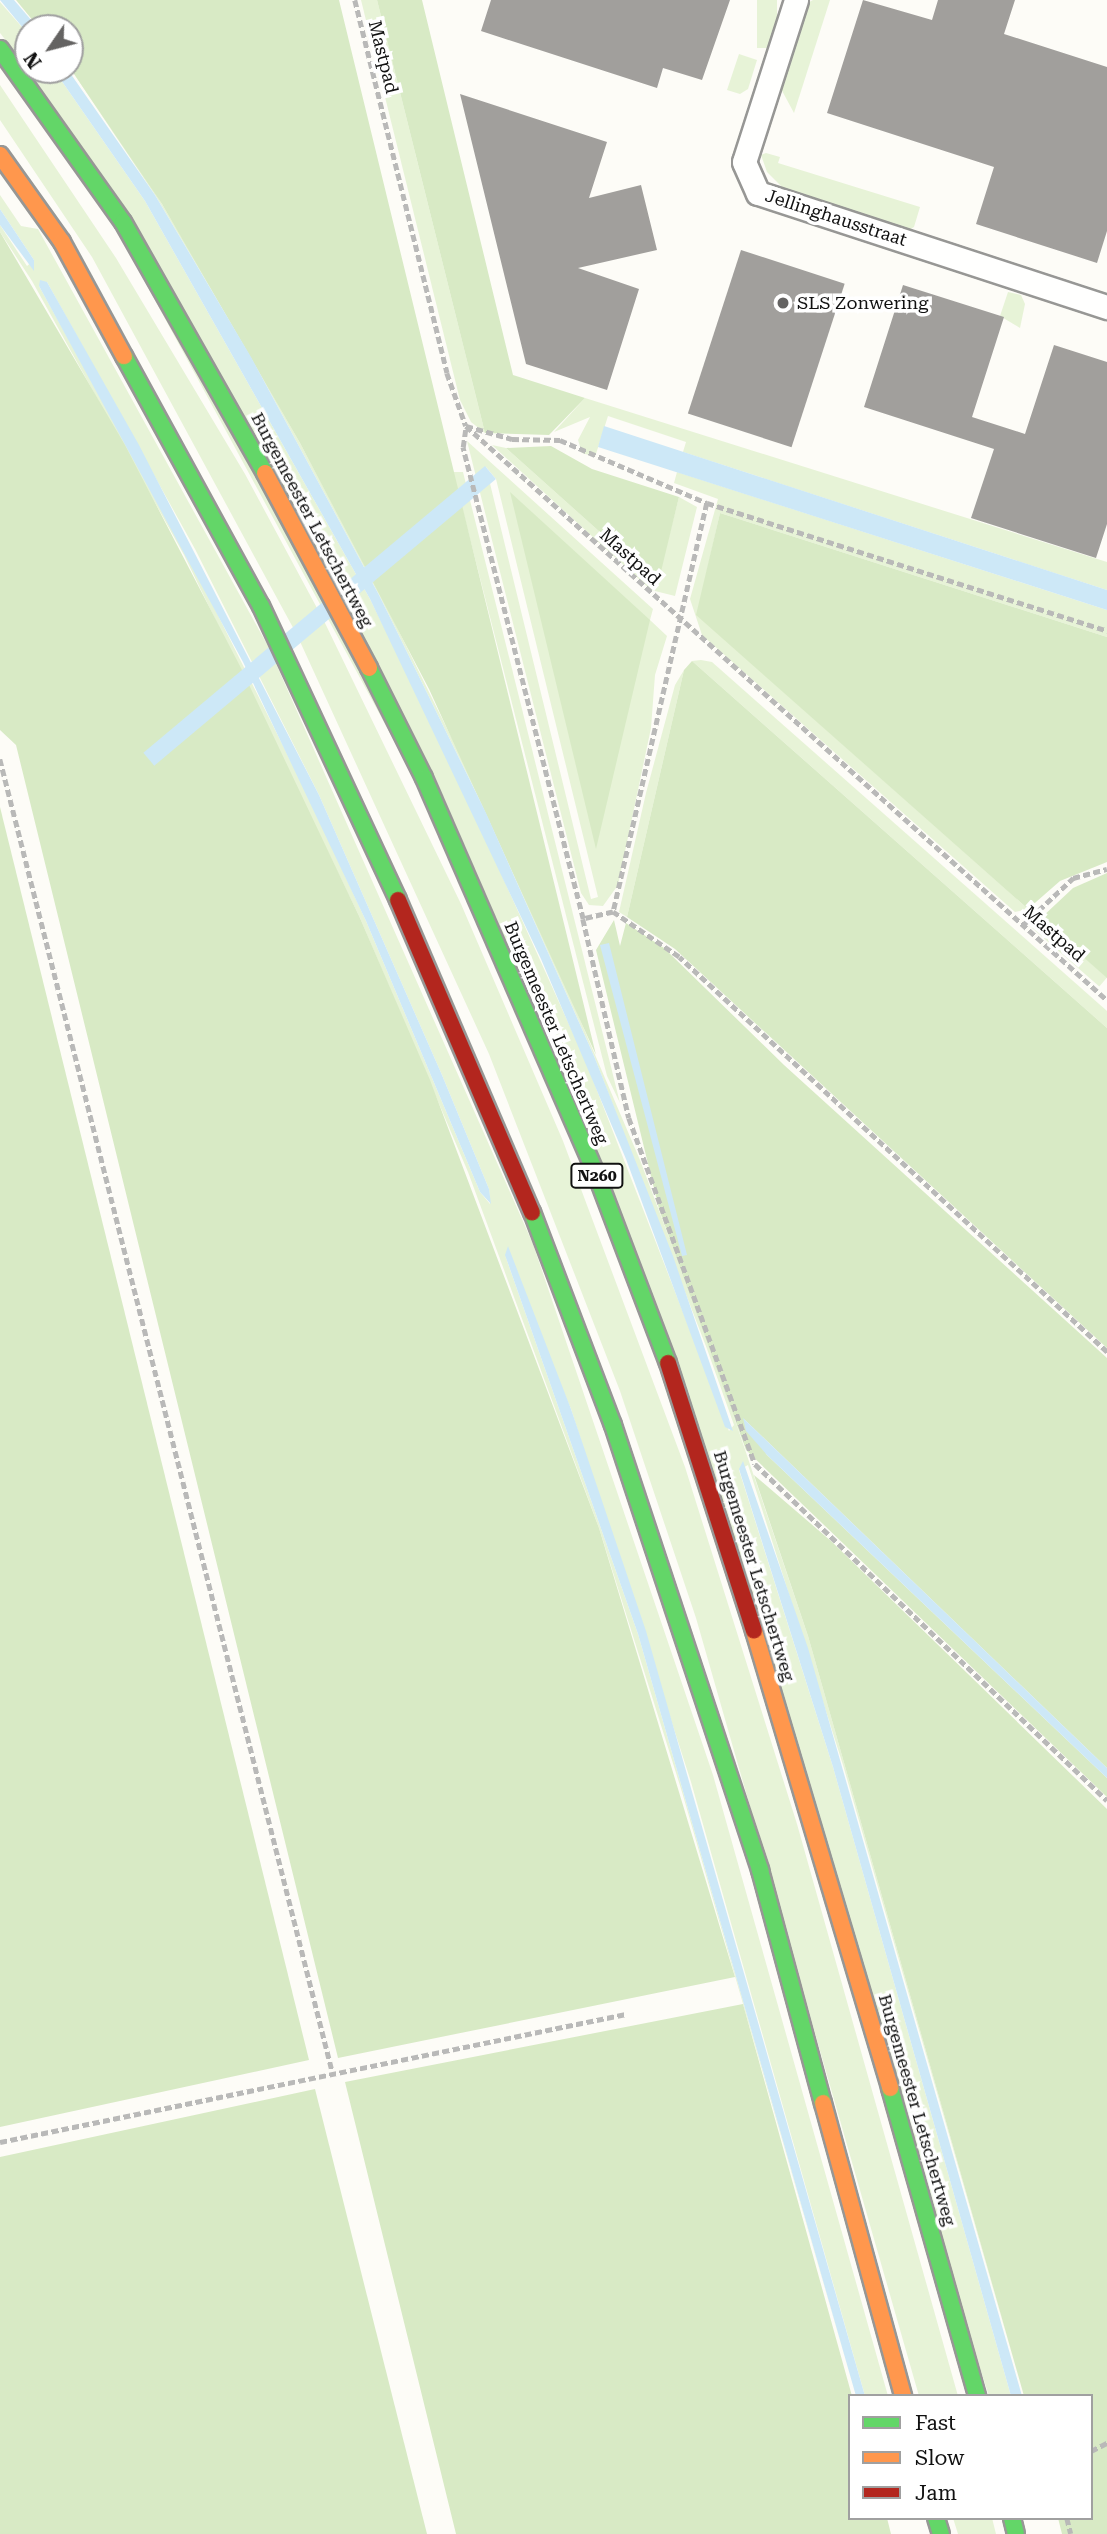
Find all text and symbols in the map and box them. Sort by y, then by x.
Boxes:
north arrow [14,14,84,84]
street label: Mastpad [363,18,403,96]
text: N [19,48,47,73]
street label: Jellinghausstraat [762,185,910,251]
place label: SLS Zonwering [797,292,928,314]
marker: SLS Zonwering [775,295,791,311]
street label: Burgemeester Letschertweg [246,409,378,631]
street label: Mastpad [595,524,665,590]
street label: Mastpad [1019,901,1089,967]
street label: Burgemeester Letschertweg [499,918,613,1148]
road number: N260 [569,1164,625,1188]
street label: Burgemeester Letschertweg [709,1448,799,1684]
street label: Burgemeester Letschertweg [874,1992,960,2228]
legend [848,2394,1093,2520]
text: Fast [915,2411,956,2435]
text: Slow [915,2446,964,2470]
text: Jam [915,2481,957,2505]

